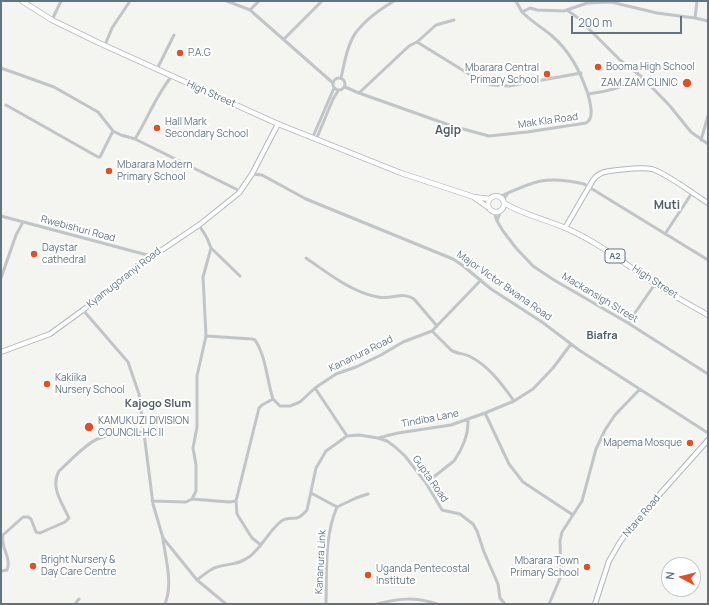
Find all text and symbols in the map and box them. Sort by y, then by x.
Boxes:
scale bar [573,8,684,34]
text: 200 m [578,14,612,31]
place label: P.A.G [188,47,211,59]
marker: P.A.G [175,48,185,58]
place label: Booma High School [606,61,695,73]
place label: Mbarara Central Primary School [465,62,539,86]
marker: Booma High School [593,62,603,72]
marker: Mbarara Central Primary School [542,69,552,79]
place label: ZAM.ZAM CLINIC [601,77,678,89]
marker: ZAM.ZAM CLINIC [681,77,693,89]
street label: High Street [185,78,237,110]
street label: Mak Kla Road [517,111,579,131]
place label: Hall Mark Secondary School [165,116,248,140]
marker: Hall Mark Secondary School [152,123,162,133]
district label: Agip [435,124,461,138]
place label: Mbarara Modern Primary School [117,159,192,182]
marker: Mbarara Modern Primary School [104,166,114,176]
district label: Muti [654,199,680,213]
street label: Rwebishuri Road [39,213,117,245]
place label: Daystar cathedral [42,242,86,266]
street label: Kyamugoranyi Road [85,245,163,311]
marker: Daystar cathedral [29,249,39,259]
street label: Major Victor Bwana Road [454,249,554,323]
road number: A2 [605,249,625,263]
street label: High Street [630,263,680,301]
street label: Mackansigh Street [560,271,640,325]
district label: Biafra [586,329,618,343]
street label: Kananura Road [327,333,395,375]
place label: Kakiika Nursery School [55,372,125,396]
marker: Kakiika Nursery School [42,379,52,389]
district label: Kajogo Slum [125,397,191,411]
street label: Tindiba Lane [400,408,460,430]
place label: KAMUKUZI DIVISION COUNCIL HC II [98,415,189,438]
marker: KAMUKUZI DIVISION COUNCIL HC II [83,421,95,433]
place label: Mapema Mosque [603,437,682,449]
marker: Mapema Mosque [685,438,695,448]
street label: Gupta Road [410,453,450,505]
street label: Ntare Road [621,492,663,540]
street label: Kananura Link [313,530,329,594]
place label: Bright Nursery & Day Care Centre [41,554,116,578]
place label: Mbarara Town Primary School [510,555,579,578]
north arrow [661,557,701,597]
marker: Bright Nursery & Day Care Centre [28,561,38,571]
marker: Mbarara Town Primary School [582,562,592,572]
place label: Uganda Pentecostal Institute [376,563,470,586]
marker: Uganda Pentecostal Institute [363,570,373,580]
text: N [662,571,678,580]

